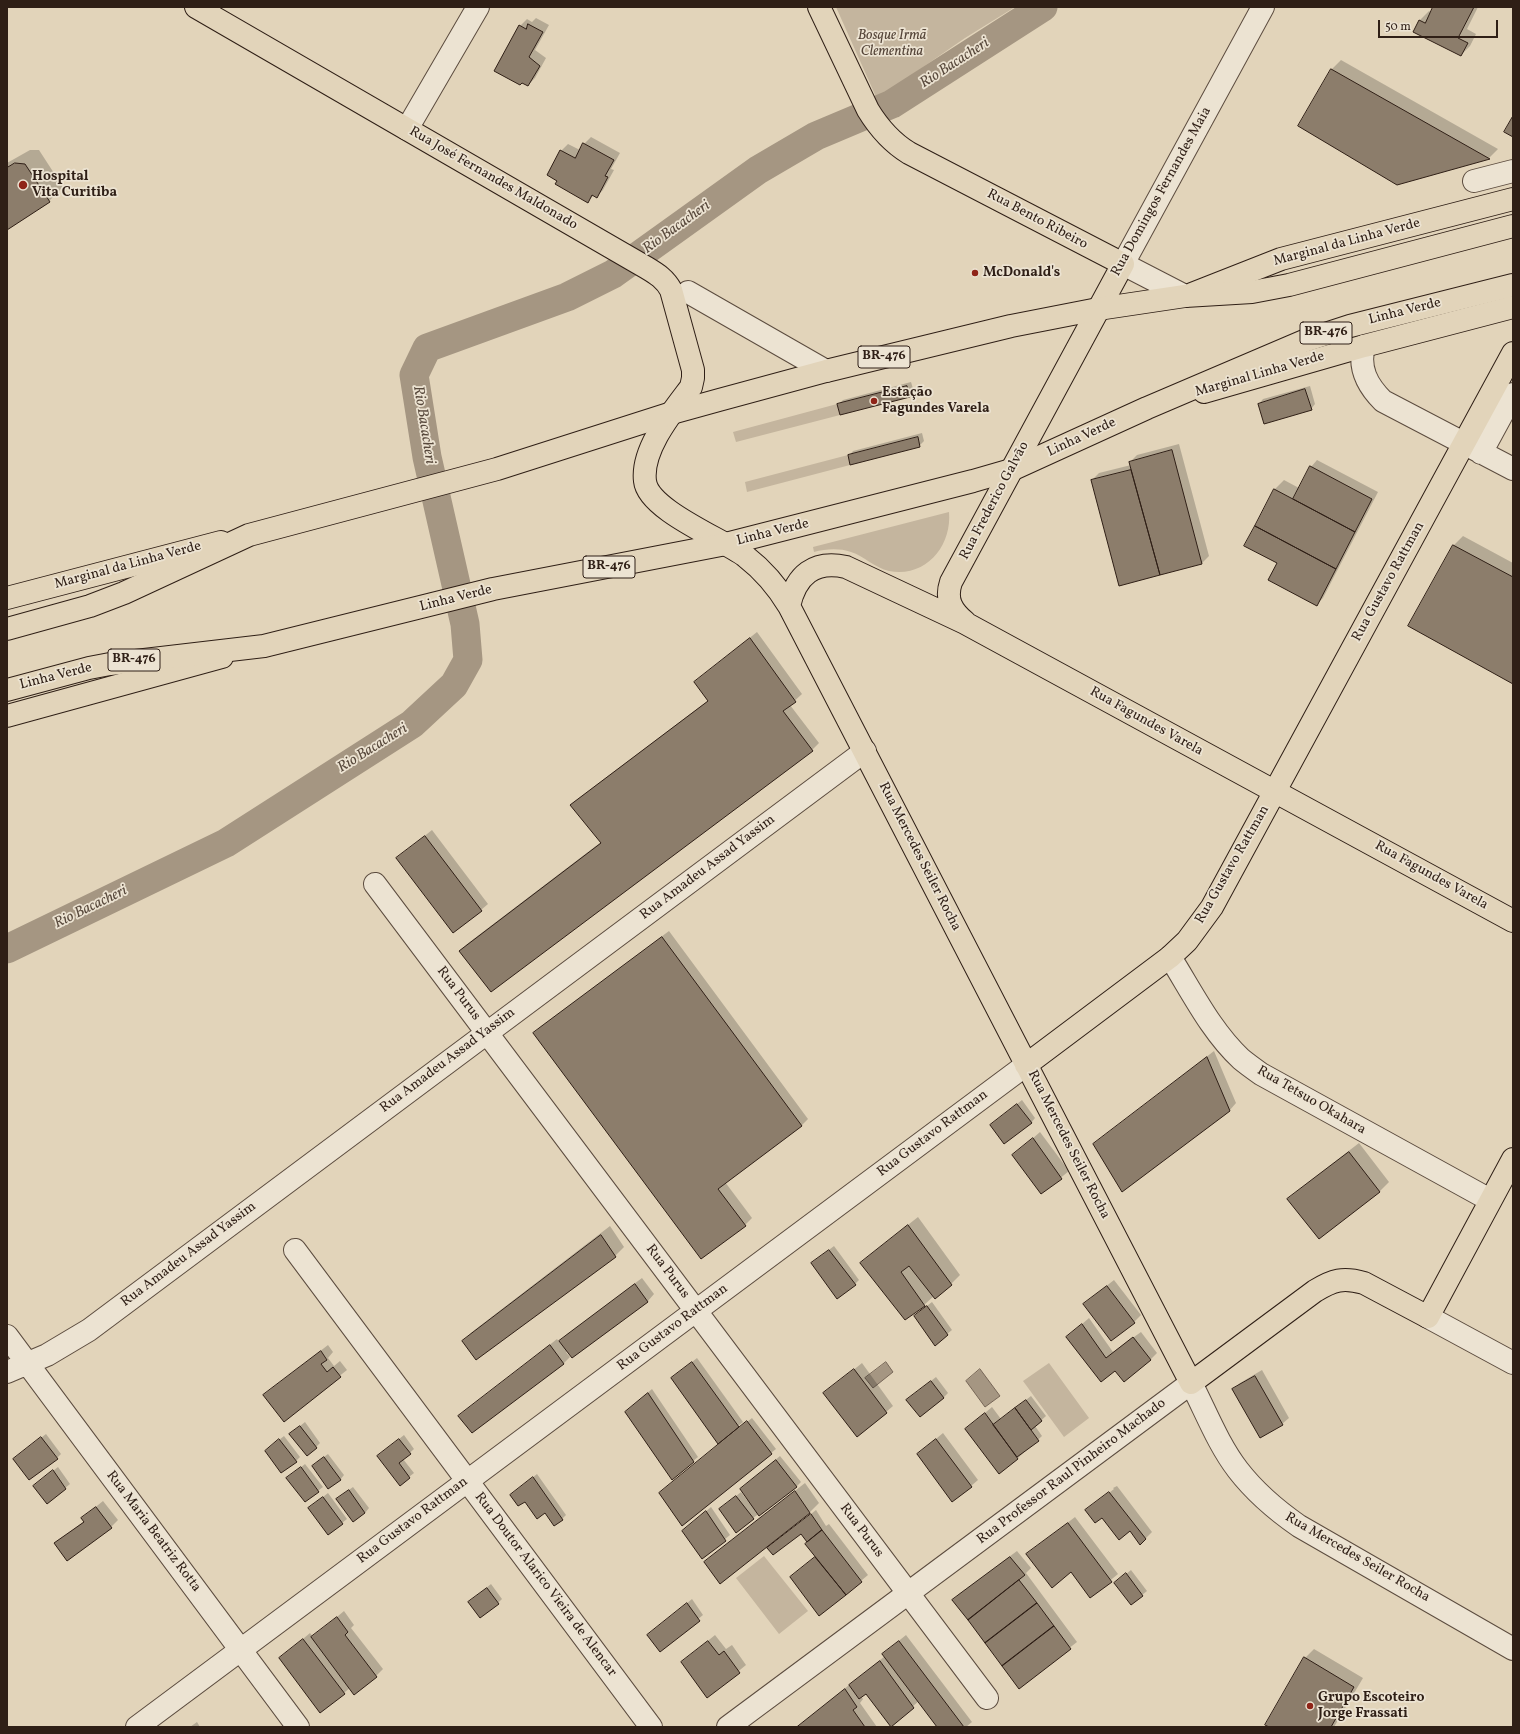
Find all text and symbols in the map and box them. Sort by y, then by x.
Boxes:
scale bar [1380,12,1500,38]
text: 50 m [1385,19,1411,35]
park label: Bosque Irmã Clementina [858,28,926,60]
water label: Rio Bacacheri [917,35,993,93]
street label: Rua Domingos Fernandes Maia [1108,104,1216,280]
street label: Rua José Fernandes Maldonado [406,124,580,234]
place label: Hospital Vita Curitiba [32,169,117,202]
marker: Hospital Vita Curitiba [17,179,29,191]
street label: Rua Bento Ribeiro [984,186,1090,254]
water label: Rio Bacacheri [640,198,714,258]
street label: Marginal da Linha Verde [1272,215,1422,271]
place label: McDonald's [983,265,1060,281]
marker: McDonald's [970,268,980,278]
street label: Linha Verde [1367,295,1443,329]
road number: BR-476 [1300,322,1352,344]
road number: BR-476 [858,346,910,368]
street label: Marginal Linha Verde [1194,349,1326,401]
water label: Rio Bacacheri [408,385,438,465]
place label: Estação Fagundes Varela [882,385,990,418]
marker: Estação Fagundes Varela [869,396,879,406]
street label: Linha Verde [1045,415,1119,461]
street label: Rua Frederico Galvão [957,439,1033,563]
street label: Linha Verde [735,516,811,550]
street label: Rua Gustavo Rattman [1349,519,1429,645]
street label: Marginal da Linha Verde [53,538,203,594]
road number: BR-476 [583,556,635,578]
street label: Linha Verde [418,582,494,616]
road number: BR-476 [108,649,160,671]
street label: Linha Verde [18,660,94,694]
street label: Rua Fagundes Varela [1086,684,1206,760]
water label: Rio Bacacheri [335,720,411,778]
street label: Rua Mercedes Seiler Rocha [874,780,964,934]
street label: Rua Gustavo Rattman [1192,803,1274,927]
street label: Rua Amadeu Assad Yassim [637,812,779,924]
street label: Rua Fagundes Varela [1371,838,1491,914]
water label: Rio Bacacheri [52,883,130,933]
street label: Rua Purus [432,964,484,1024]
street label: Rua Amadeu Assad Yassim [377,1005,519,1117]
street label: Rua Tetsuo Okahara [1253,1063,1369,1139]
street label: Rua Mercedes Seiler Rocha [1023,1068,1113,1222]
street label: Rua Gustavo Rattman [874,1087,992,1181]
street label: Rua Amadeu Assad Yassim [118,1199,260,1311]
street label: Rua Purus [641,1242,693,1302]
street label: Rua Gustavo Rattman [614,1281,732,1375]
street label: Rua Professor Raul Pinheiro Machado [974,1395,1170,1549]
street label: Rua Maria Beatriz Rotta [102,1468,204,1596]
street label: Rua Gustavo Rattman [354,1474,472,1568]
street label: Rua Doutor Alarico Vieira de Alencar [470,1490,620,1680]
street label: Rua Purus [835,1501,887,1561]
street label: Rua Mercedes Seiler Rocha [1281,1510,1433,1606]
place label: Grupo Escoteiro Jorge Frassati [1318,1690,1425,1722]
marker: Grupo Escoteiro Jorge Frassati [1305,1701,1315,1711]

